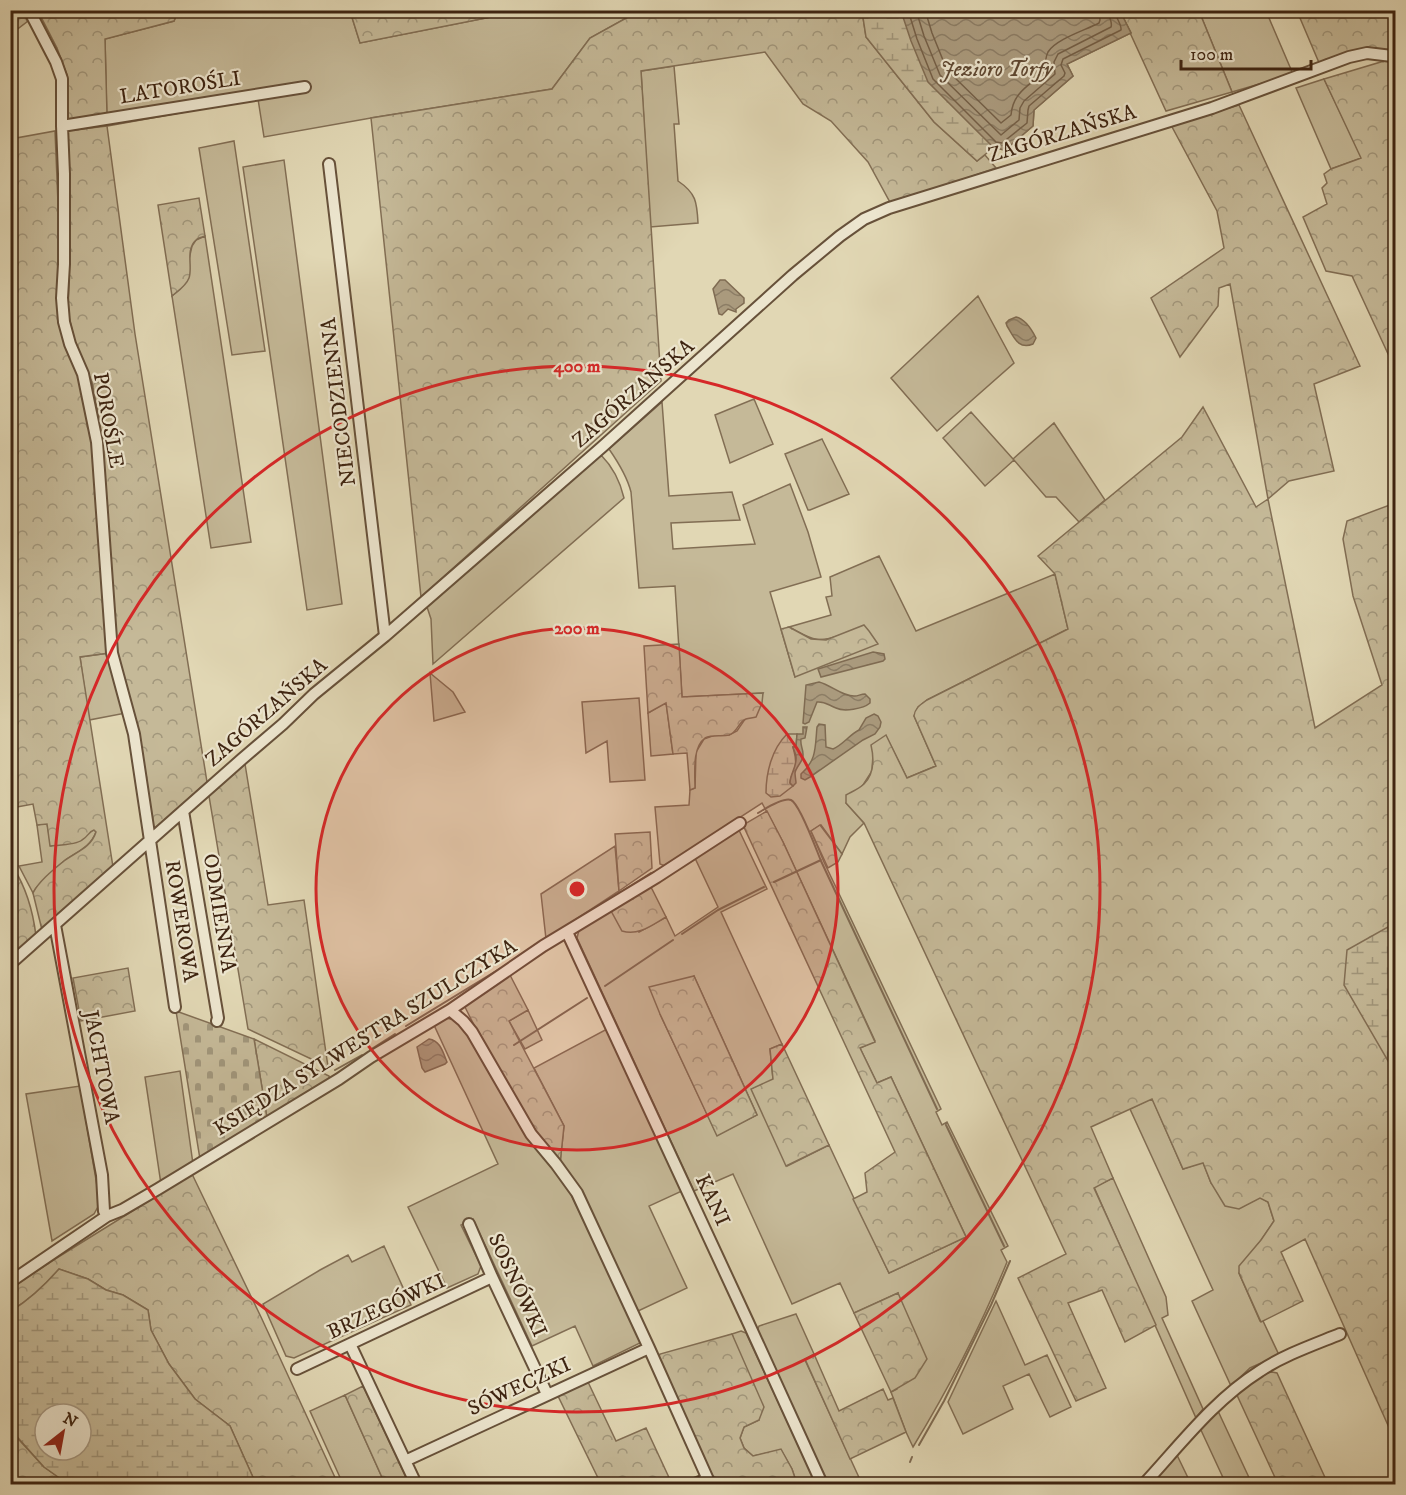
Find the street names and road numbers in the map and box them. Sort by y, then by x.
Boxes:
street label: LATOROŚLI [117,64,243,110]
street label: ZAGÓRZAŃSKA [985,97,1140,169]
street label: NIECODZIENNA [316,316,362,488]
street label: ZAGÓRZAŃSKA [566,332,700,454]
street label: POROŚLE [87,370,131,470]
street label: ZAGÓRZAŃSKA [199,651,333,773]
street label: ODMIENNA [197,852,241,975]
street label: ROWEROWA [159,858,204,985]
street label: KSIĘDZA SYLWESTRA SZULCZYKA [209,933,522,1142]
street label: JACHTOWA [77,1006,125,1127]
street label: KANI [689,1170,735,1230]
street label: SOSNÓWKI [482,1229,554,1341]
street label: BRZEGÓWKI [322,1266,450,1346]
street label: SÓWECZKI [463,1350,575,1422]

